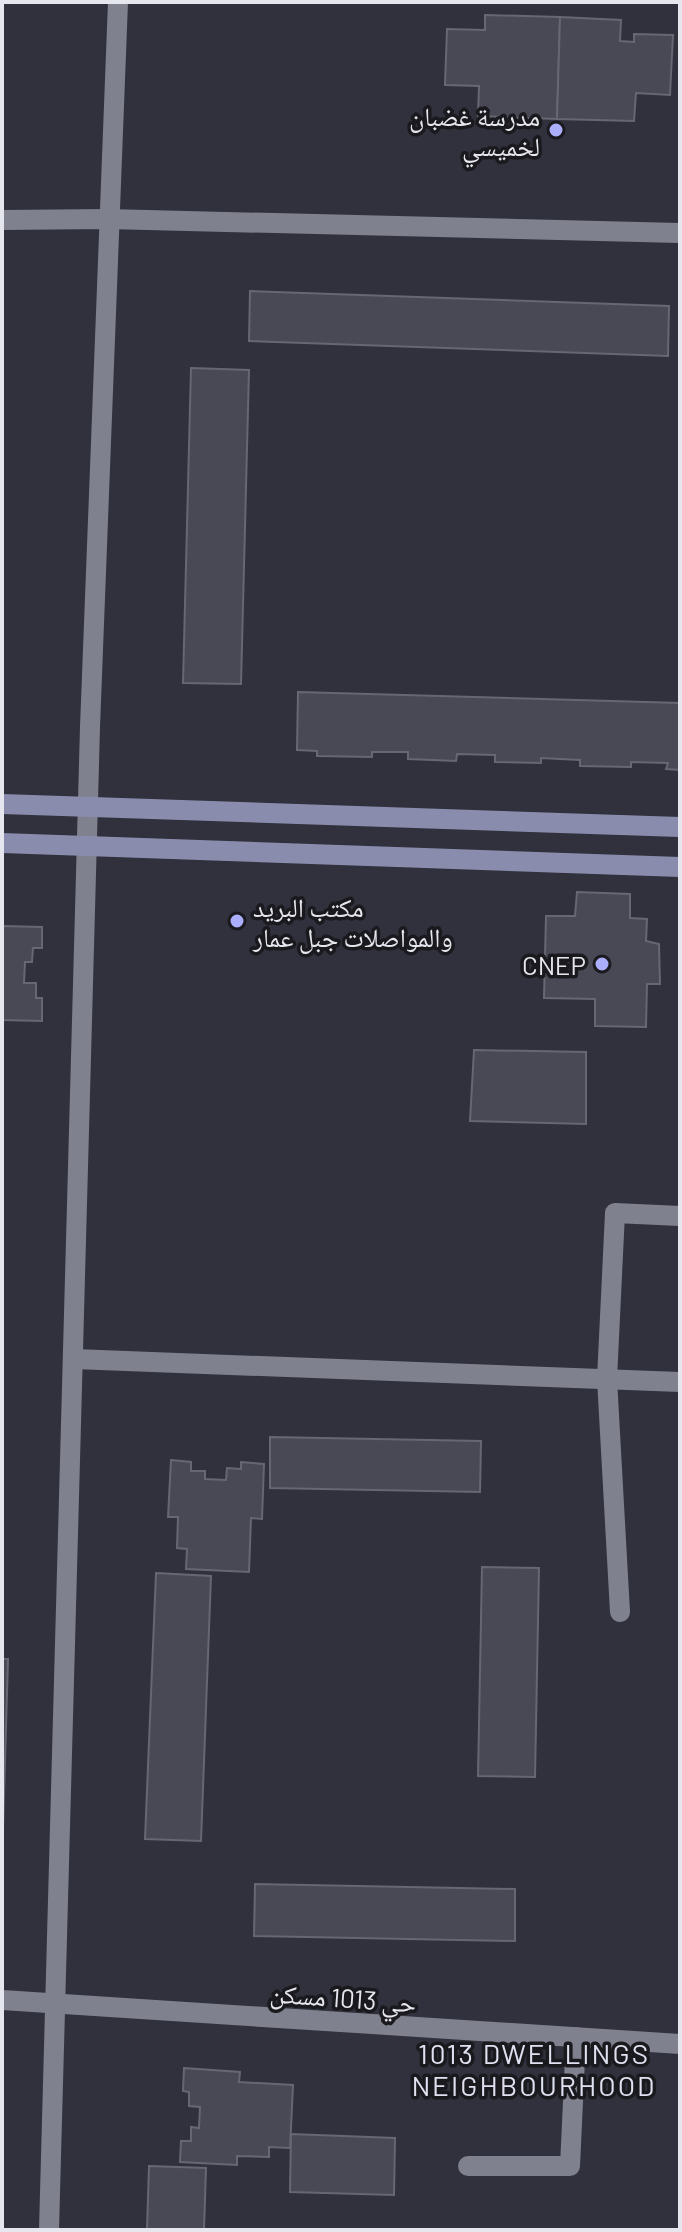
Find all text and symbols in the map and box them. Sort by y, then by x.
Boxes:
place label: مدرسة غضبان لخميسي [409,100,540,167]
marker: مدرسة غضبان لخميسي [547,121,565,139]
place label: مكتب البريد والمواصلات جبل عمار [252,891,453,954]
marker: مكتب البريد والمواصلات جبل عمار [228,912,246,930]
place label: CNEP [522,949,586,980]
marker: CNEP [593,955,611,973]
street label: حي 1013 مسكن [268,1976,417,2024]
district label: 1013 DWELLINGS NEIGHBOURHOOD [412,2036,656,2102]

